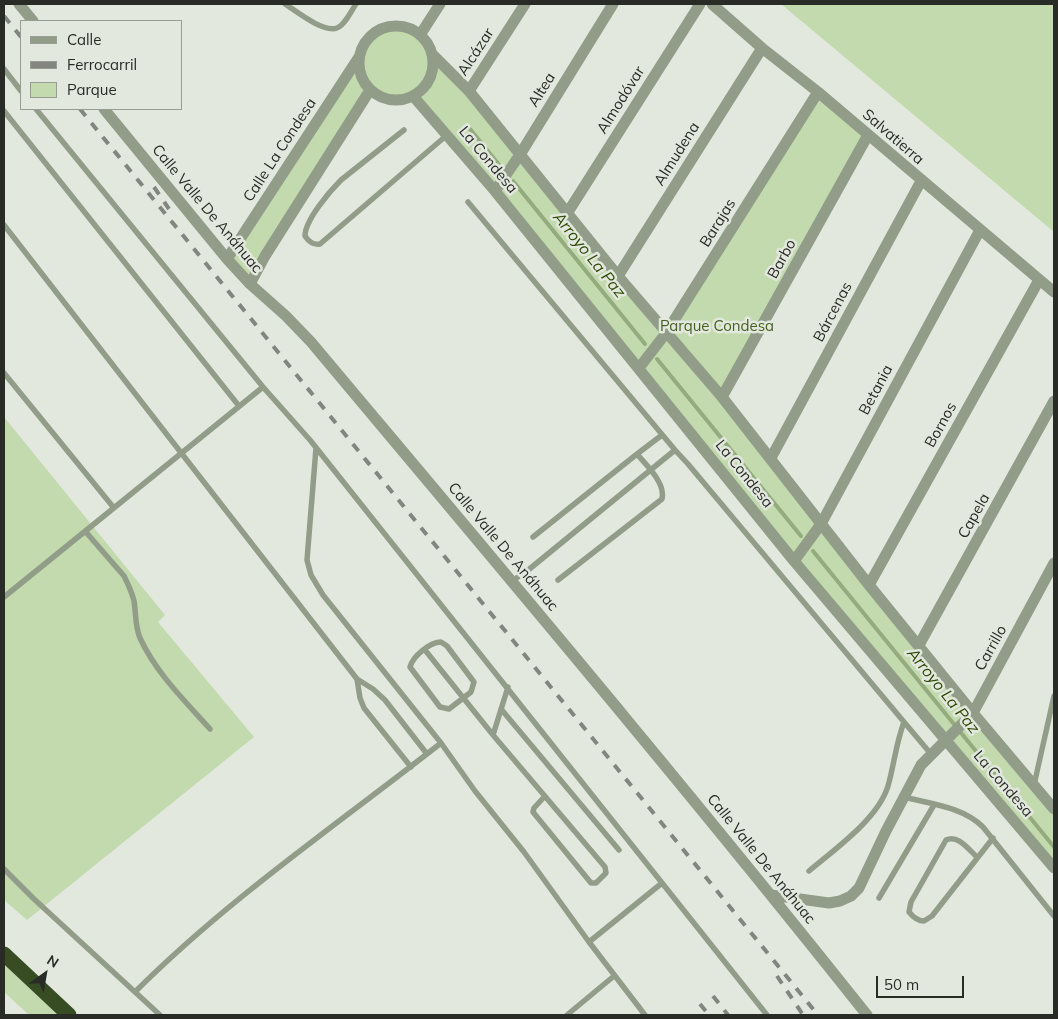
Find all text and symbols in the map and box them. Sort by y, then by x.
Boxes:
legend [20,20,182,110]
street label: Alcázar [454,25,498,79]
text: Calle [67,30,101,49]
text: Ferrocarril [67,55,137,74]
street label: Almodóvar [593,63,649,137]
street label: Altea [525,70,559,110]
text: Parque [67,80,117,99]
street label: Calle La Condesa [240,95,320,205]
street label: Salvatierra [859,105,927,169]
street label: Almudena [650,119,704,189]
street label: La Condesa [455,123,521,197]
street label: Calle Valle De Anáhuac [148,141,266,277]
street label: Barajas [696,196,740,250]
water label: Arroyo La Paz [549,208,629,302]
street label: Barbo [764,236,800,282]
street label: Bárcenas [810,279,856,345]
park label: Parque Condesa [660,317,774,335]
street label: Betania [855,362,897,418]
street label: Bornos [921,399,961,451]
street label: La Condesa [711,437,777,511]
street label: Calle Valle De Anáhuac [444,479,562,615]
street label: Capela [954,490,994,542]
street label: Carrillo [971,622,1011,674]
water label: Arroyo La Paz [903,644,983,738]
street label: La Condesa [969,747,1037,821]
street label: Calle Valle De Anáhuac [703,790,819,928]
north arrow [20,949,70,999]
text: N [44,951,62,972]
scale bar [878,966,966,998]
text: 50 m [884,975,919,994]

